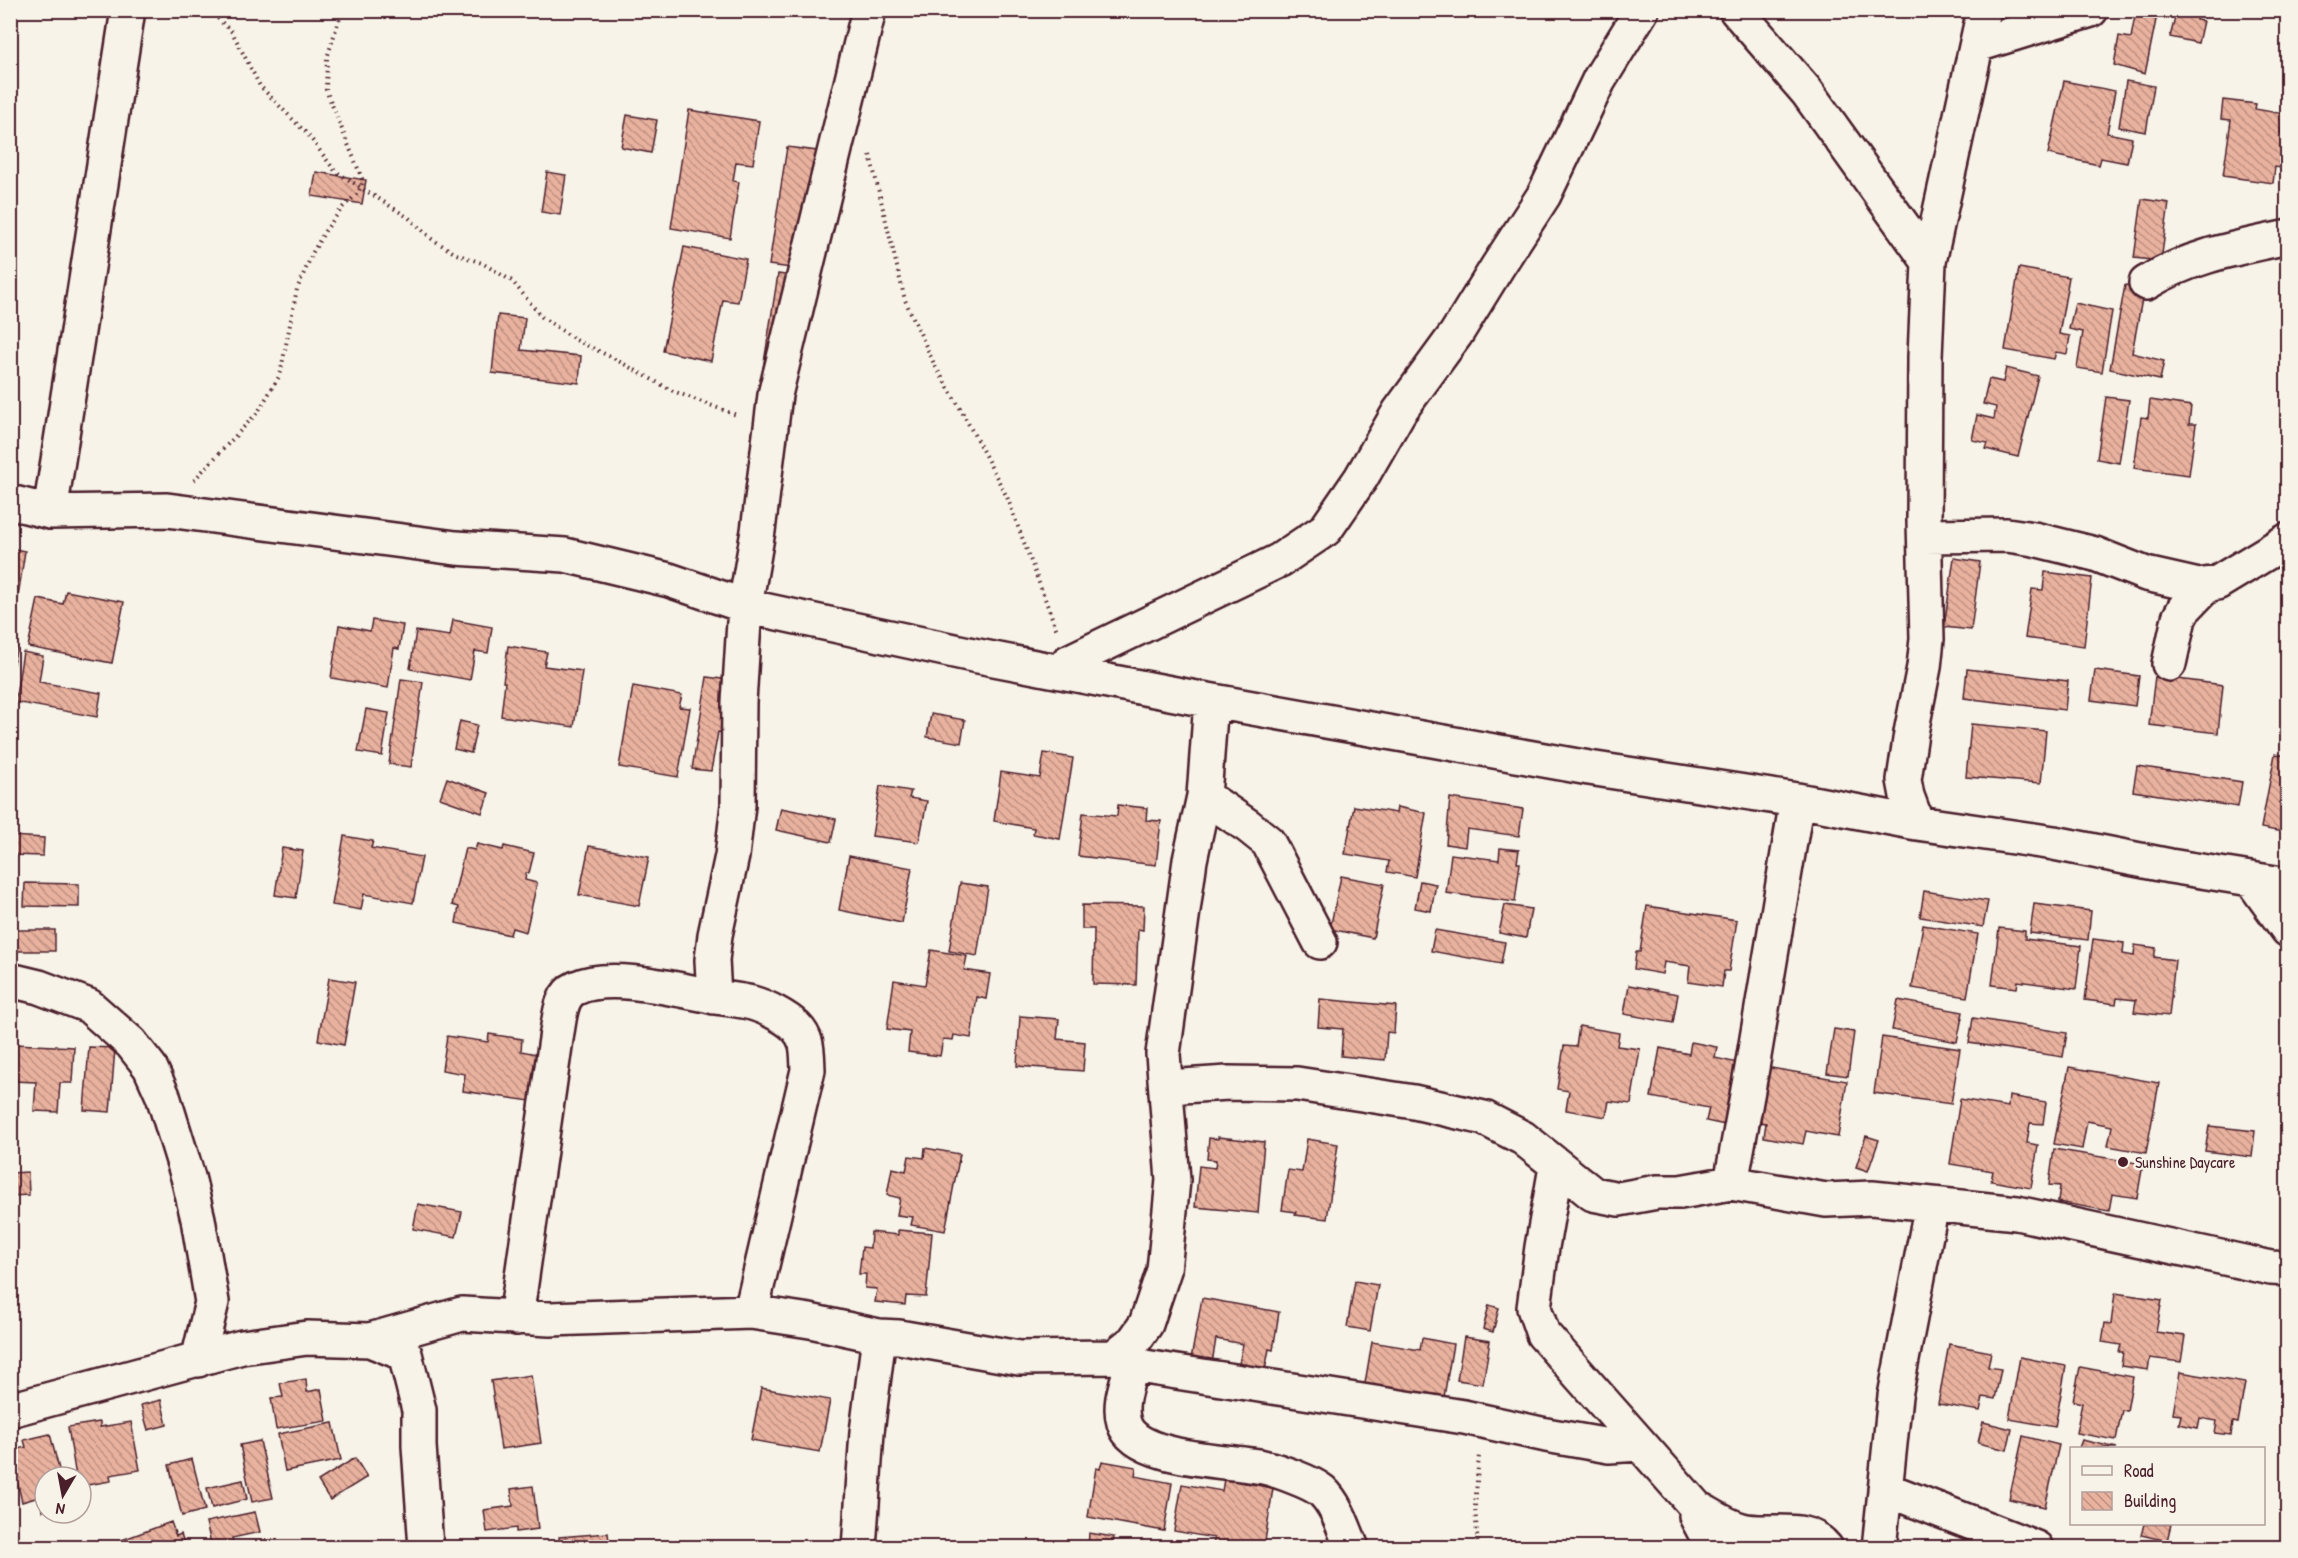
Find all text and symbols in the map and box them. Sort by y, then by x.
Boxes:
place label: Sunshine Daycare [2135,1151,2236,1173]
marker: Sunshine Daycare [2116,1155,2130,1169]
legend [2070,1447,2265,1525]
text: Road [2124,1458,2154,1483]
north arrow [33,1465,93,1525]
text: Building [2124,1488,2176,1513]
text: N [54,1498,66,1521]

